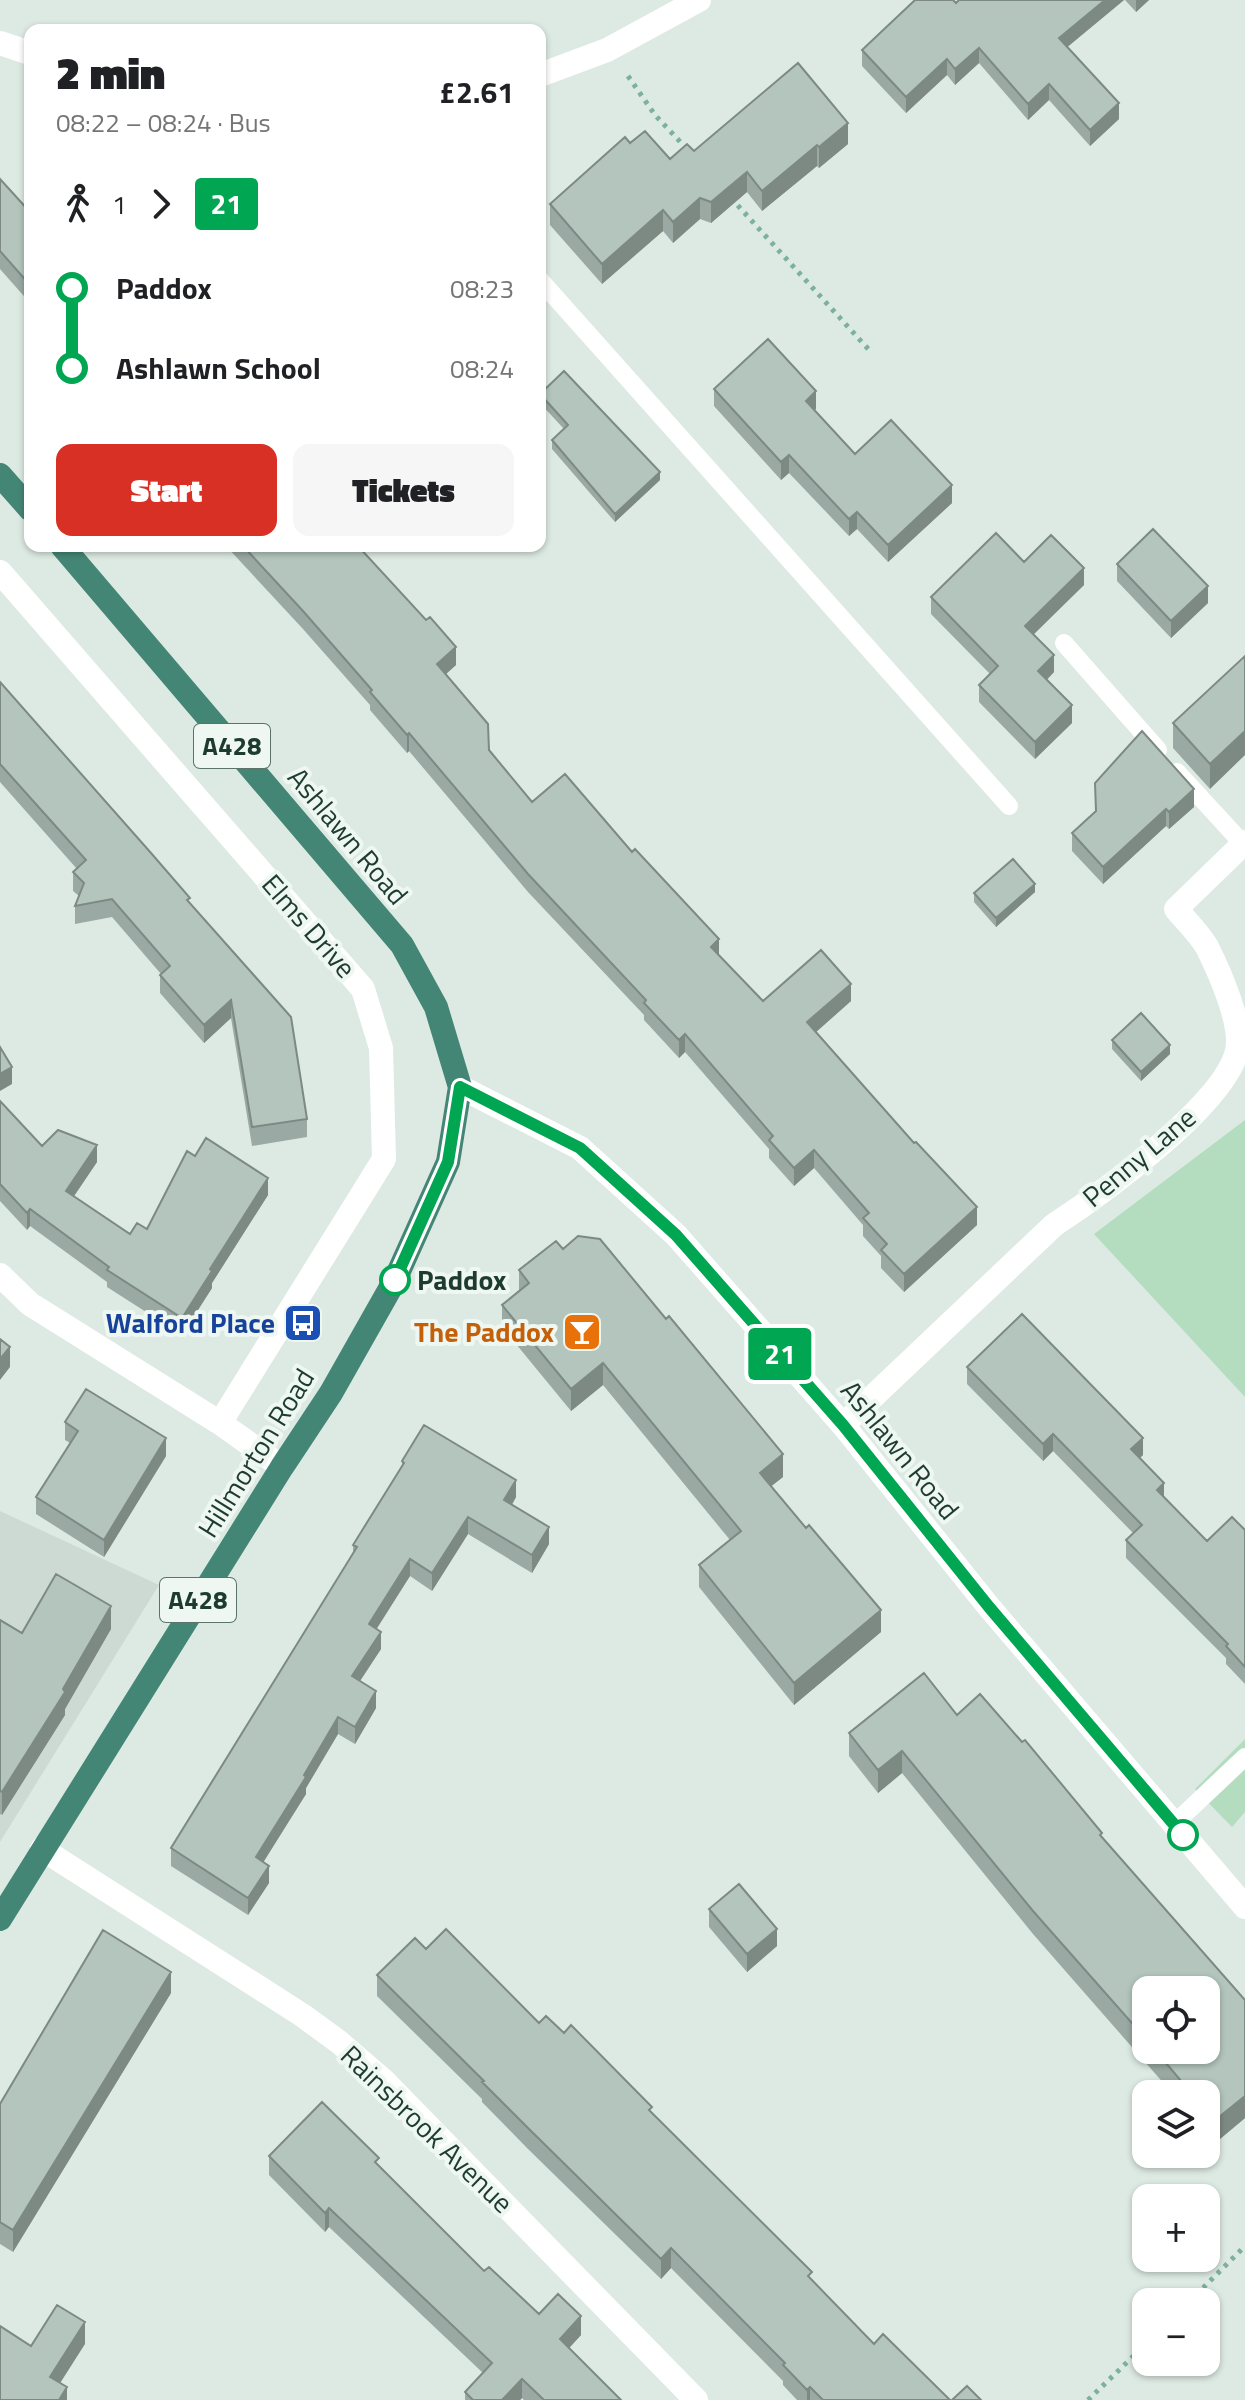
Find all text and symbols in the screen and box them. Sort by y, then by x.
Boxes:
text: 2 min [56,39,165,106]
text: £2.61 [439,69,514,115]
text: 08:22 – 08:24 · Bus [56,103,271,142]
icon: walk [56,182,100,226]
icon: forward [139,182,183,226]
text: 21 [211,182,242,225]
text: 1 [112,185,127,224]
text: Paddox [116,265,212,311]
text: 08:23 [450,269,514,308]
text: Ashlawn School [116,345,321,391]
text: 08:24 [450,349,514,388]
button: Start [56,444,277,536]
button: Tickets [293,444,514,536]
road number: A428 [194,724,270,768]
street label: Ashlawn Road [278,757,419,914]
street label: Elms Drive [252,864,367,987]
street label: Penny Lane [1072,1096,1205,1217]
place label: Paddox [417,1258,506,1301]
marker: Paddox [380,1265,410,1295]
place label: Walford Place [106,1301,275,1344]
bus stop icon: Walford Place [282,1302,324,1344]
place label: The Paddox [414,1310,554,1353]
bar icon: The Paddox [561,1311,603,1353]
line badge: 21 [744,1328,816,1380]
text: 21 [764,1332,796,1375]
street label: Hillmorton Road [186,1360,325,1546]
street label: Ashlawn Road [831,1371,970,1529]
road number: A428 [160,1578,236,1622]
unlabelled marker [1168,1820,1198,1850]
map controls [1132,1976,1220,2376]
button: locate [1132,1976,1220,2064]
street label: Rainsbrook Avenue [331,2035,524,2223]
button: layers [1132,2080,1220,2168]
button: + [1132,2184,1220,2272]
button: − [1132,2288,1220,2376]

